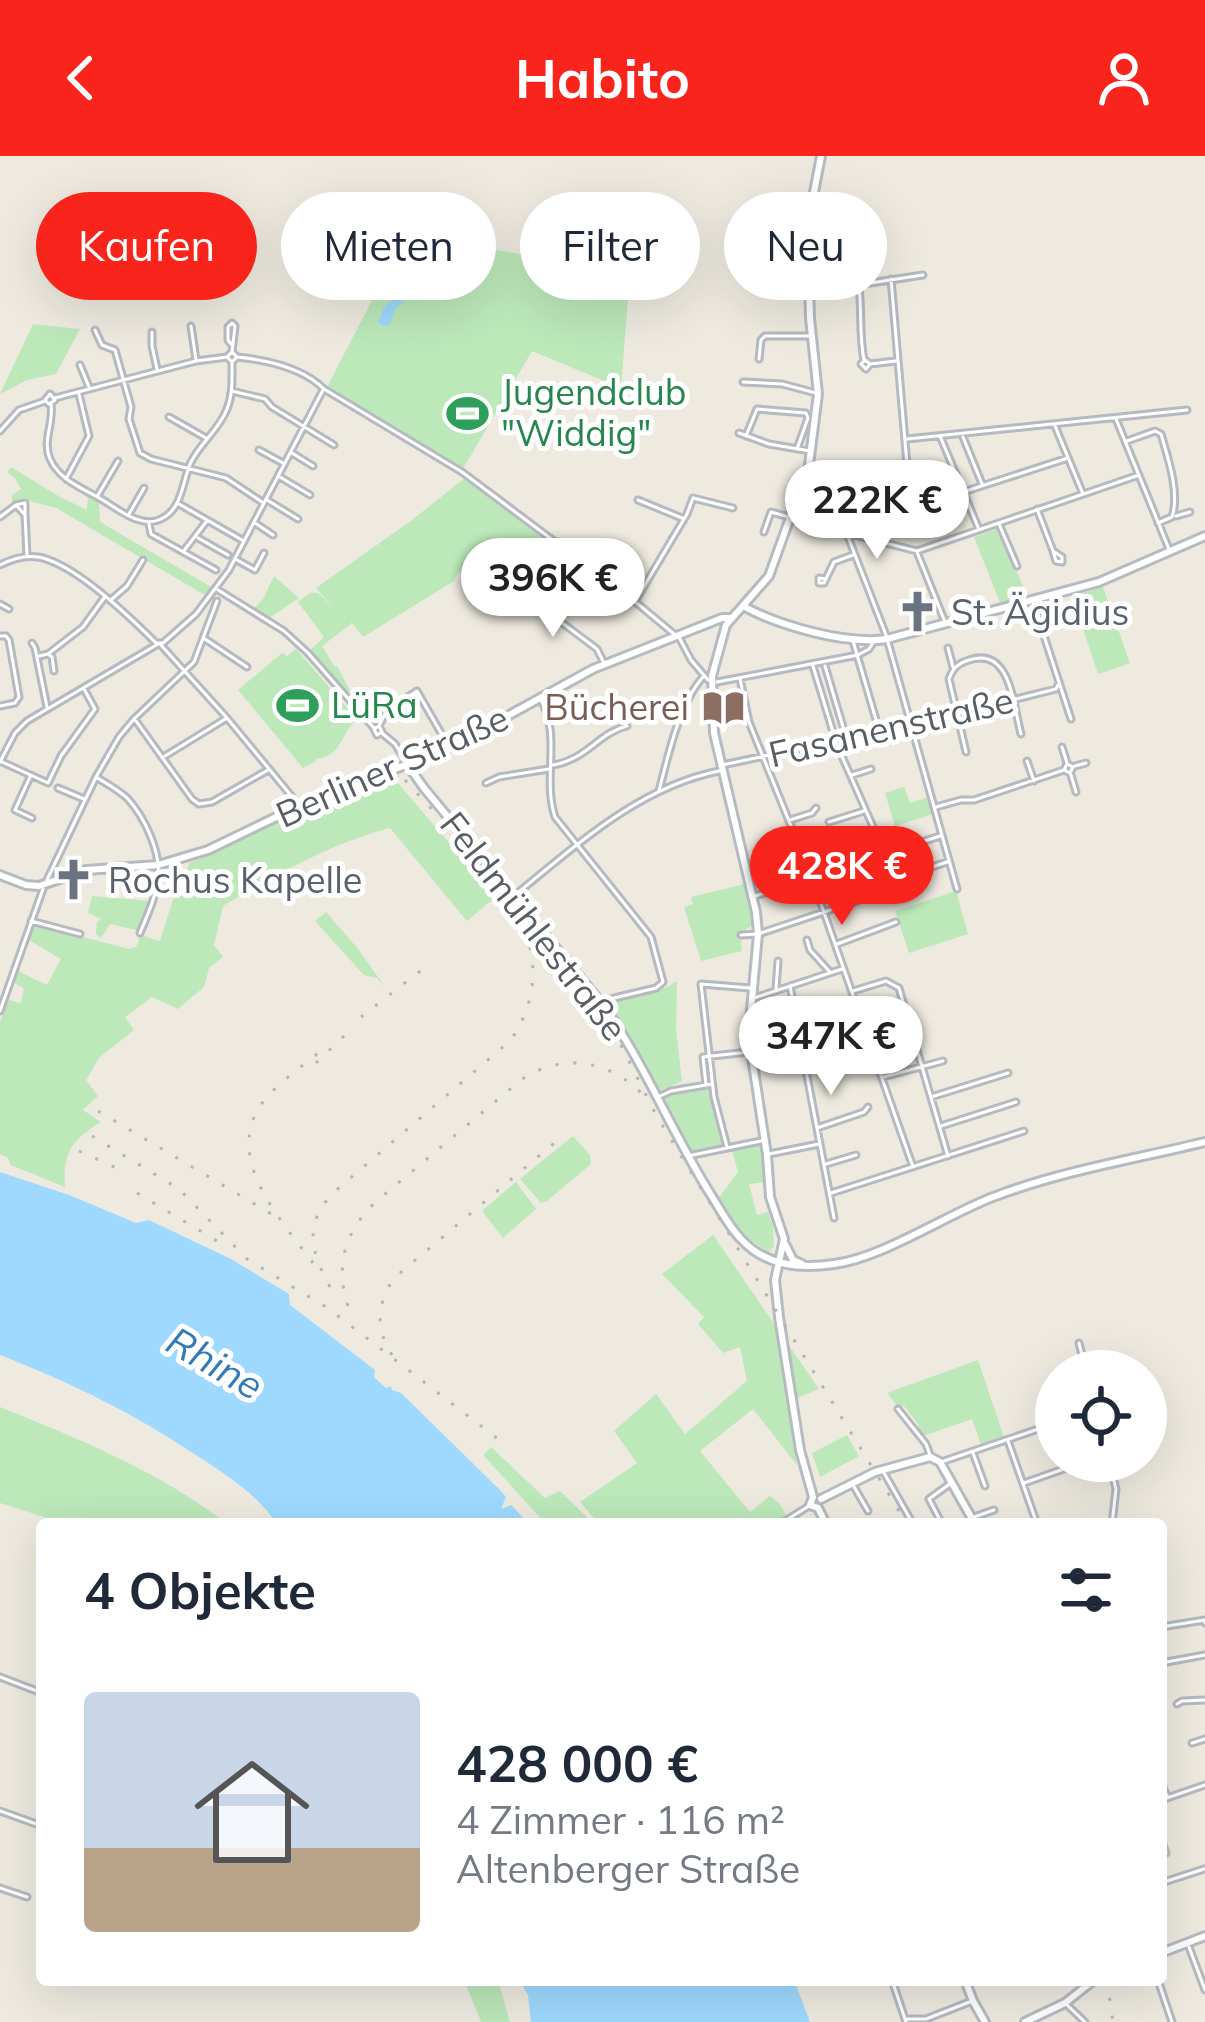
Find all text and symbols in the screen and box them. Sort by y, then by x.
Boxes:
text: Habito [515,44,690,112]
icon: back [48,45,114,111]
icon: person [1091,45,1157,111]
chip: Kaufen [36,192,257,300]
chip: Mieten [281,192,496,300]
chip: Filter [520,192,700,300]
chip: Neu [724,192,887,300]
place label: Jugendclub "Widdig" [501,369,686,455]
sports icon: Jugendclub "Widdig" [444,390,490,436]
pin: 222K € [779,460,975,562]
text: 222K € [812,474,942,523]
pin: 396K € [455,538,651,640]
text: 396K € [488,552,618,601]
church icon: St. Ägidius [894,589,940,635]
place label: St. Ägidius [951,589,1129,634]
street label: Fasanenstraße [764,677,1018,777]
sports icon: LüRa [274,682,320,728]
place label: LüRa [331,682,417,727]
place label: Bücherei [544,684,689,729]
library icon: Bücherei [700,684,746,730]
street label: Berliner Straße [269,694,515,837]
street label: Feldmühlestraße [431,802,638,1049]
pin: 428K € [744,826,940,928]
text: 428K € [777,840,907,889]
church icon: Rochus Kapelle [51,857,97,903]
place label: Rochus Kapelle [108,857,362,902]
pin: 347K € [733,996,929,1098]
text: 347K € [766,1010,896,1059]
water label: Rhine [158,1316,272,1410]
map controls [1035,1350,1167,1482]
button: locate [1035,1350,1167,1482]
icon: filters [1053,1557,1119,1623]
text: 4 Objekte [84,1558,316,1622]
text: 428 000 € [456,1731,698,1795]
icon: home [180,1740,324,1884]
text: 4 Zimmer · 116 m² [456,1795,785,1844]
text: Altenberger Straße [456,1844,800,1893]

